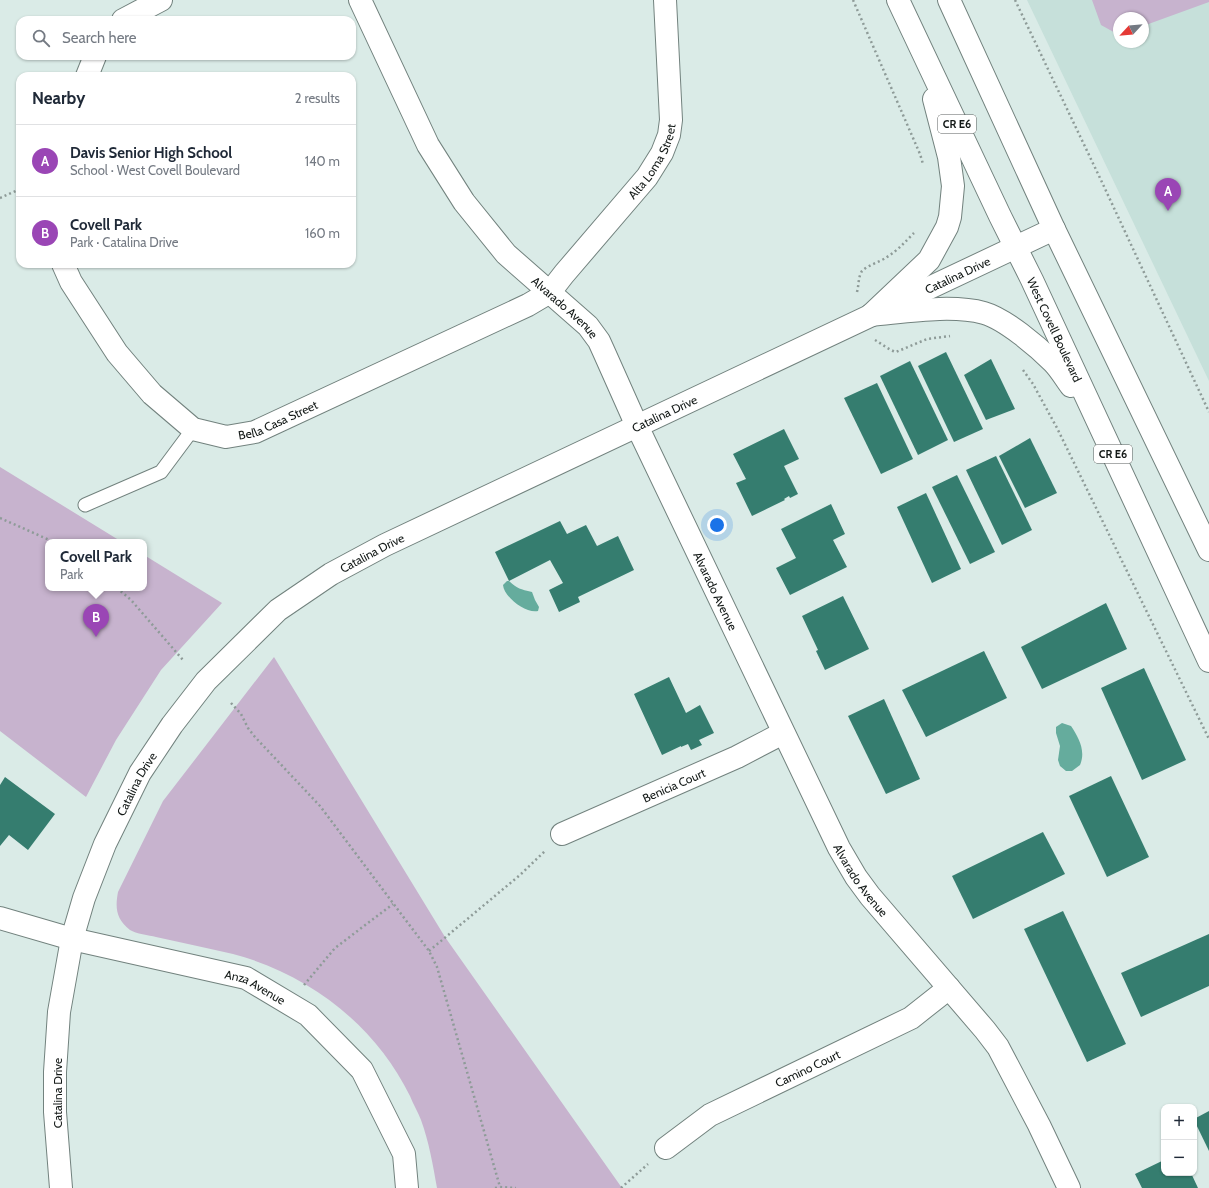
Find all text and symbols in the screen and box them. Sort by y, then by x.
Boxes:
north arrow [1113,12,1149,48]
search box [16,16,356,60]
icon: search [30,27,52,49]
text: Search here [62,29,137,47]
text: Nearby [32,88,85,108]
text: 2 results [295,90,340,106]
road number: CR E6 [938,115,976,133]
street label: Alta Loma Street [624,123,678,202]
text: Davis Senior High School [70,144,232,162]
text: A [41,153,49,169]
text: 140 m [305,153,340,169]
text: School · West Covell Boulevard [70,162,240,178]
pin: A [1155,178,1181,211]
text: Covell Park [70,216,142,234]
text: B [41,225,49,241]
text: 160 m [305,225,340,241]
text: Park · Catalina Drive [70,234,179,250]
street label: Catalina Drive [922,253,992,297]
street label: Alvarado Avenue [529,273,602,341]
street label: West Covell Boulevard [1024,275,1086,384]
street label: Catalina Drive [629,391,699,435]
street label: Bella Casa Street [237,397,320,442]
road number: CR E6 [1094,445,1132,463]
your location [707,515,727,535]
street label: Catalina Drive [337,530,406,575]
popup [45,539,147,591]
text: Covell Park [60,548,132,566]
street label: Alvarado Avenue [691,549,741,633]
text: Park [60,566,83,582]
pin: B [83,604,109,637]
street label: Catalina Drive [113,749,159,818]
street label: Benicia Court [640,764,707,805]
street label: Alvarado Avenue [831,841,892,919]
street label: Anza Avenue [223,966,288,1007]
street label: Camino Court [772,1046,842,1090]
street label: Catalina Drive [50,1058,65,1128]
map controls [1161,1104,1197,1176]
button: + [1161,1104,1197,1140]
button: − [1161,1140,1197,1176]

